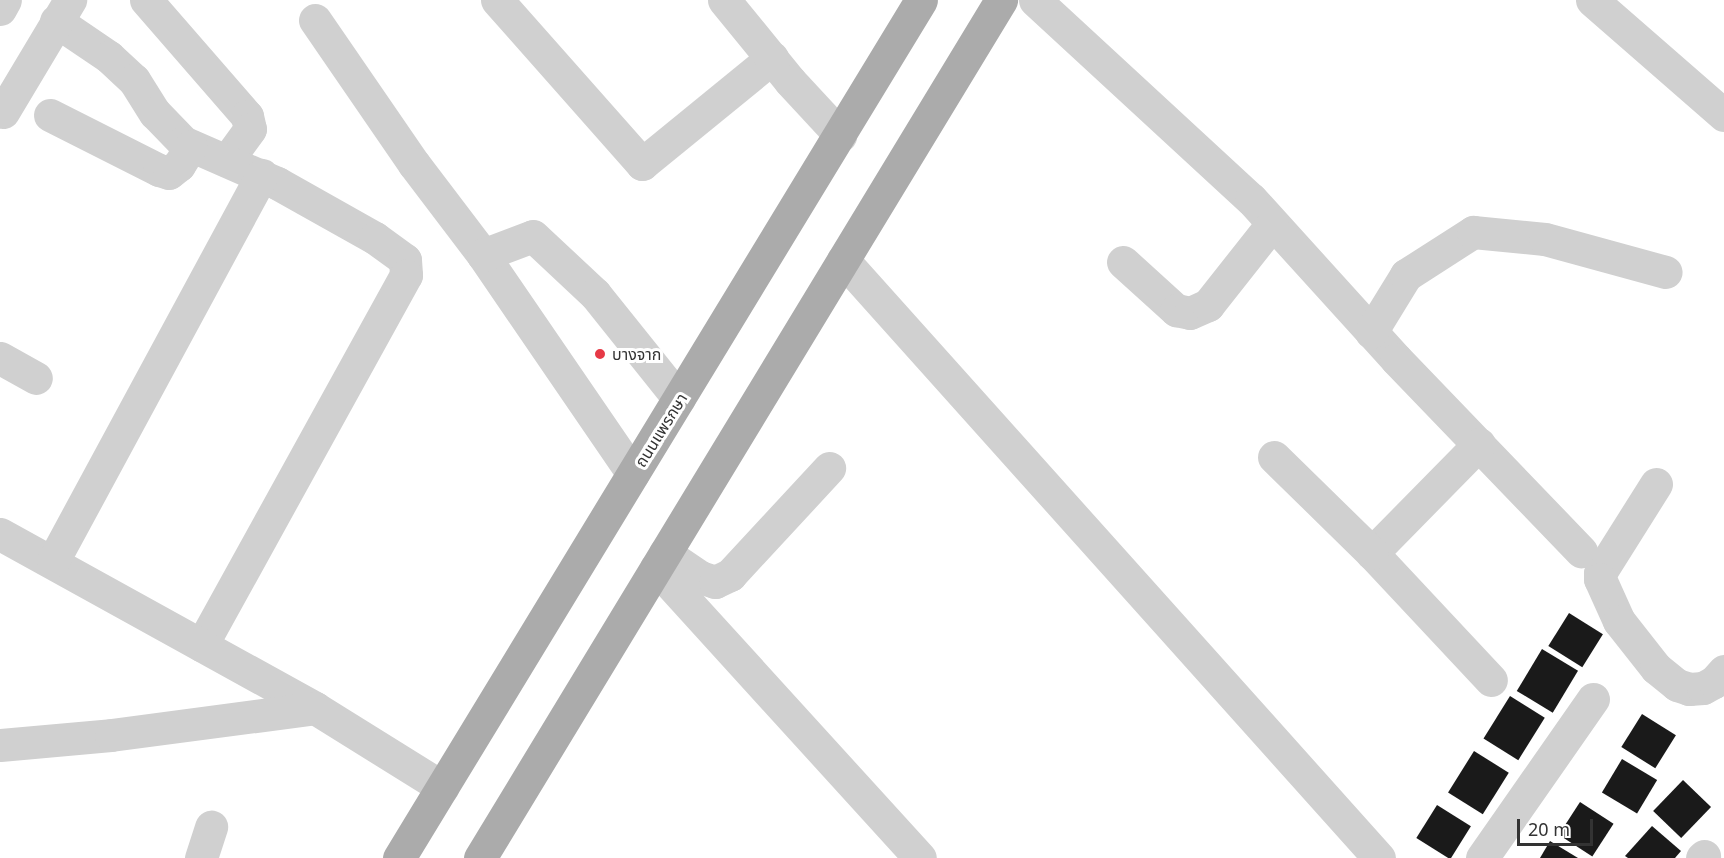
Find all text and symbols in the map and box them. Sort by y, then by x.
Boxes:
place label: บางจาก [612,344,661,364]
marker: บางจาก [593,347,607,361]
street label: ถนนแพรกษา [631,390,691,470]
scale bar [1520,807,1596,845]
text: 20 m [1528,817,1570,841]

